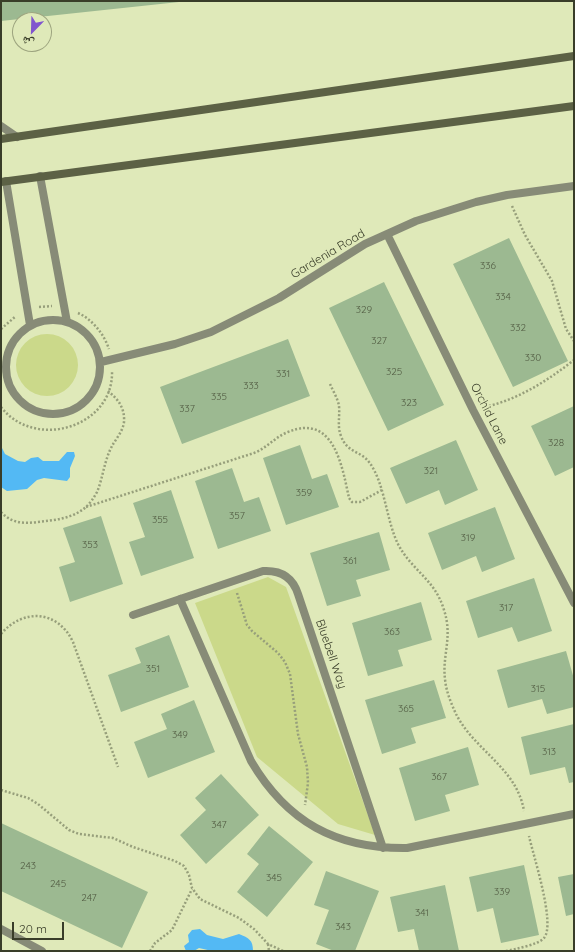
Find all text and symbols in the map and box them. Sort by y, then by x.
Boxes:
north arrow [12,12,52,52]
text: ش [20,33,36,51]
street label: Gardenia Road [288,226,368,282]
house number: 336 [480,260,496,272]
house number: 334 [495,291,511,303]
house number: 329 [356,304,372,316]
house number: 332 [510,322,526,334]
house number: 327 [371,335,387,347]
house number: 330 [525,352,541,364]
house number: 325 [386,366,402,378]
house number: 331 [276,368,290,380]
house number: 333 [243,380,259,392]
street label: Orchid Lane [467,381,511,447]
house number: 335 [211,391,227,403]
house number: 323 [401,397,417,409]
house number: 337 [179,403,195,415]
house number: 328 [548,437,564,449]
house number: 321 [424,465,438,477]
house number: 359 [296,487,312,499]
house number: 357 [229,510,245,522]
house number: 355 [152,514,168,526]
house number: 319 [461,532,475,544]
house number: 353 [82,539,98,551]
house number: 361 [343,555,357,567]
house number: 317 [499,602,513,614]
street label: Bluebell Way [312,617,350,691]
house number: 363 [384,626,400,638]
house number: 351 [146,663,160,675]
house number: 315 [531,683,545,695]
house number: 365 [398,703,414,715]
house number: 349 [172,729,188,741]
house number: 313 [542,746,556,758]
house number: 367 [431,771,447,783]
house number: 347 [211,819,227,831]
house number: 243 [20,860,36,872]
house number: 345 [266,872,282,884]
house number: 245 [50,878,66,890]
house number: 339 [494,886,510,898]
house number: 247 [81,892,97,904]
house number: 341 [415,907,429,919]
scale bar [14,914,66,940]
text: 20 m [19,921,47,936]
house number: 343 [335,921,351,933]

